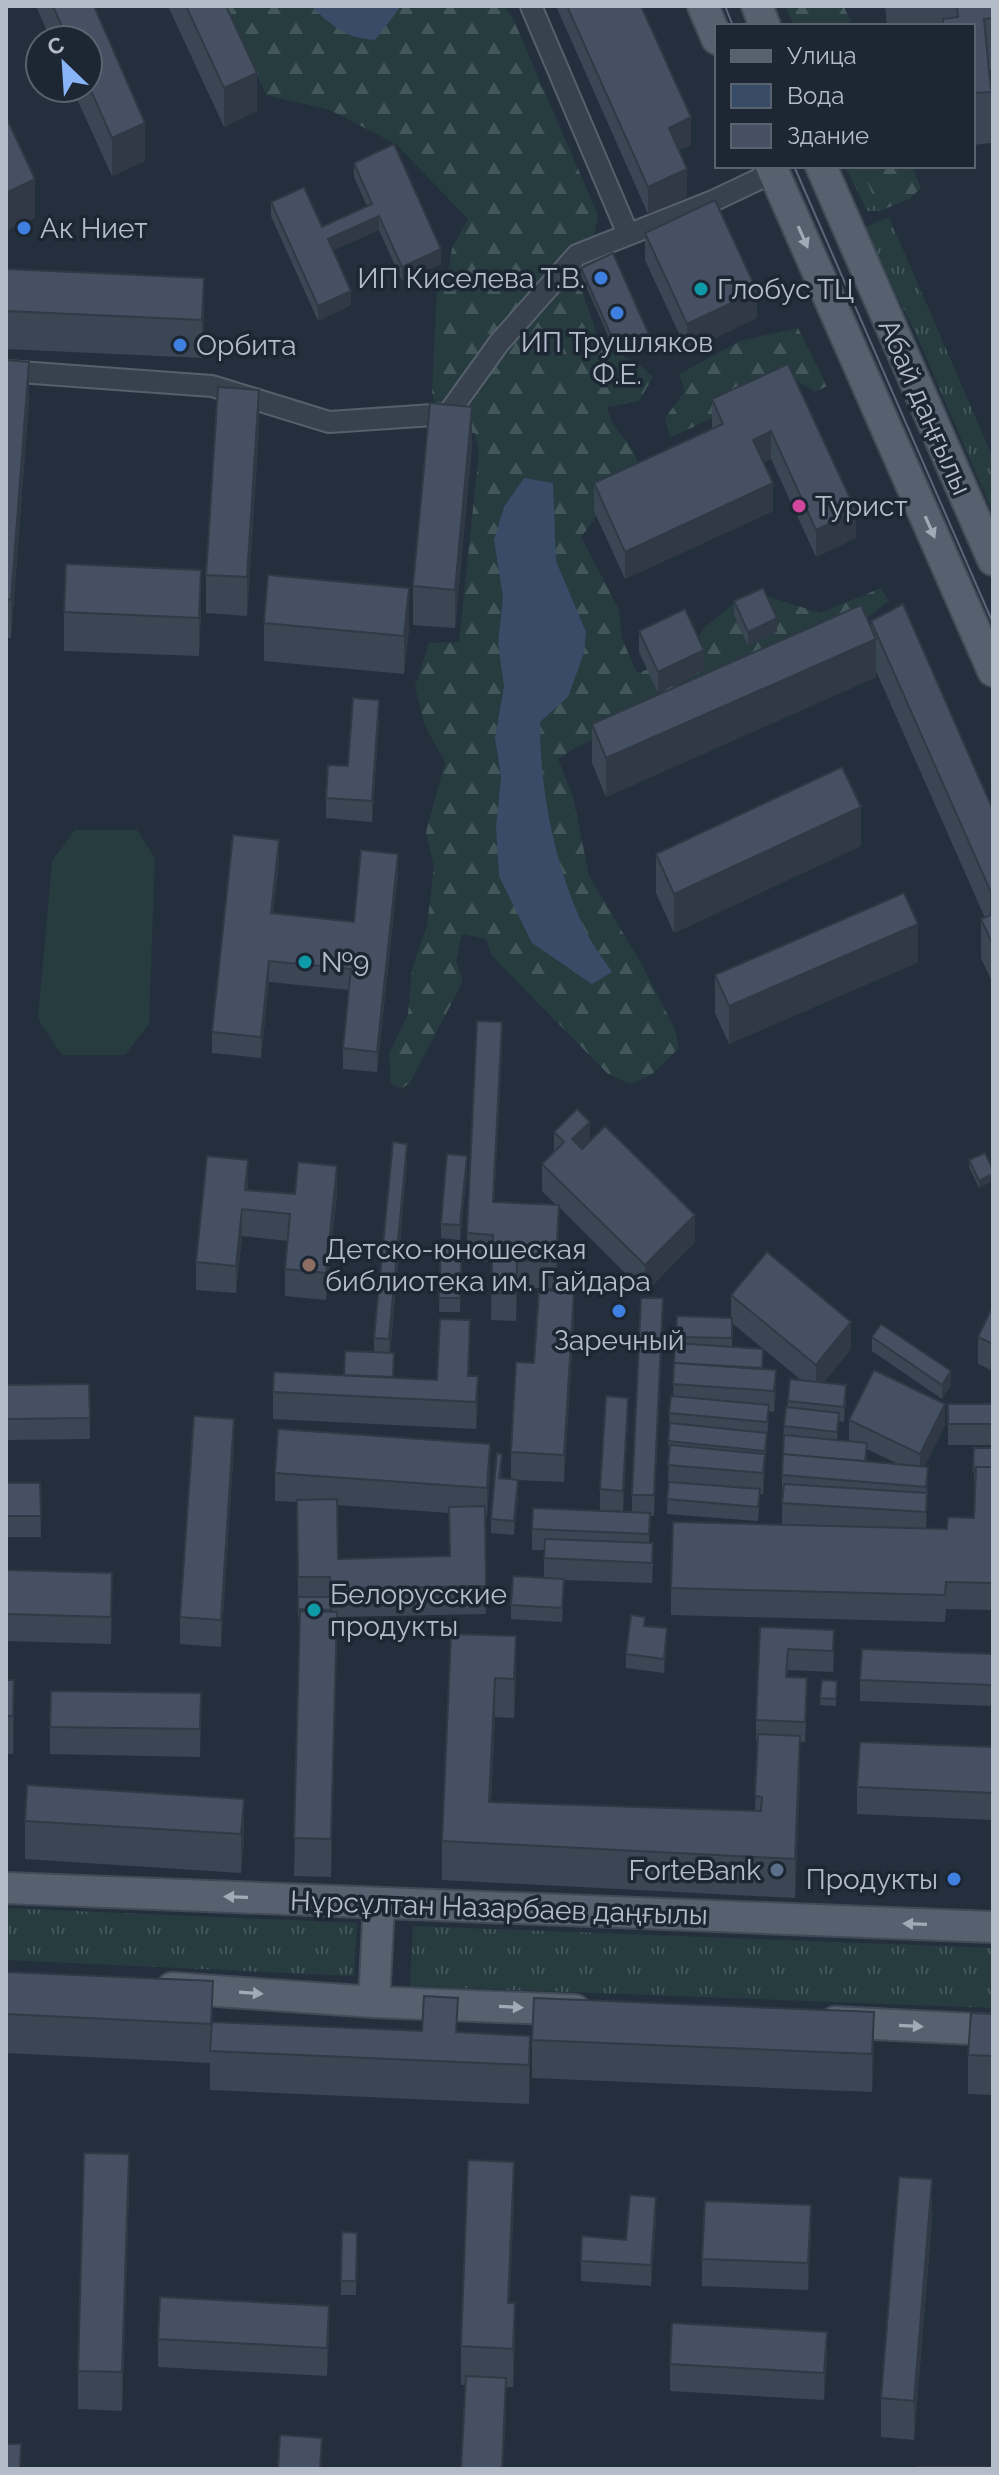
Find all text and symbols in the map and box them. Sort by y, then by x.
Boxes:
north arrow [24,24,104,104]
legend [715,24,975,168]
text: С [43,31,68,61]
text: Улица [787,41,857,70]
text: Вода [787,81,844,110]
text: Здание [787,121,869,150]
place label: Ак Ниет [40,212,148,245]
marker: Ак Ниет [15,219,33,237]
one-way arrow [796,226,809,249]
place label: ИП Киселева Т.В. [357,262,585,295]
marker: ИП Киселева Т.В. [592,269,610,287]
place label: Глобус ТЦ [717,273,855,306]
marker: Глобус ТЦ [692,280,710,298]
marker: ИП Трушляков Ф.Е. [608,304,626,322]
street label: Абай даңғылы [872,314,978,500]
place label: ИП Трушляков Ф.Е. [521,326,713,391]
place label: Орбита [196,329,296,362]
marker: Орбита [171,336,189,354]
place label: Турист [815,490,908,523]
marker: Турист [790,497,808,515]
one-way arrow [924,515,937,538]
place label: №9 [321,946,369,979]
marker: №9 [296,953,314,971]
place label: Детско-юношеская библиотека им. Гайдара [325,1233,651,1298]
marker: Детско-юношеская библиотека им. Гайдара [300,1256,318,1274]
marker: Заречный [610,1302,628,1320]
place label: Заречный [554,1324,684,1357]
place label: Белорусские продукты [330,1578,507,1643]
marker: Белорусские продукты [305,1601,323,1619]
place label: ForteBank [628,1854,761,1887]
marker: ForteBank [768,1861,786,1879]
place label: Продукты [806,1863,938,1896]
marker: Продукты [945,1870,963,1888]
street label: Нұрсұлтан Назарбаев даңғылы [290,1884,708,1932]
one-way arrow [223,1891,248,1904]
one-way arrow [902,1917,927,1930]
one-way arrow [239,1987,264,2000]
one-way arrow [499,2001,524,2014]
one-way arrow [898,2020,923,2033]

